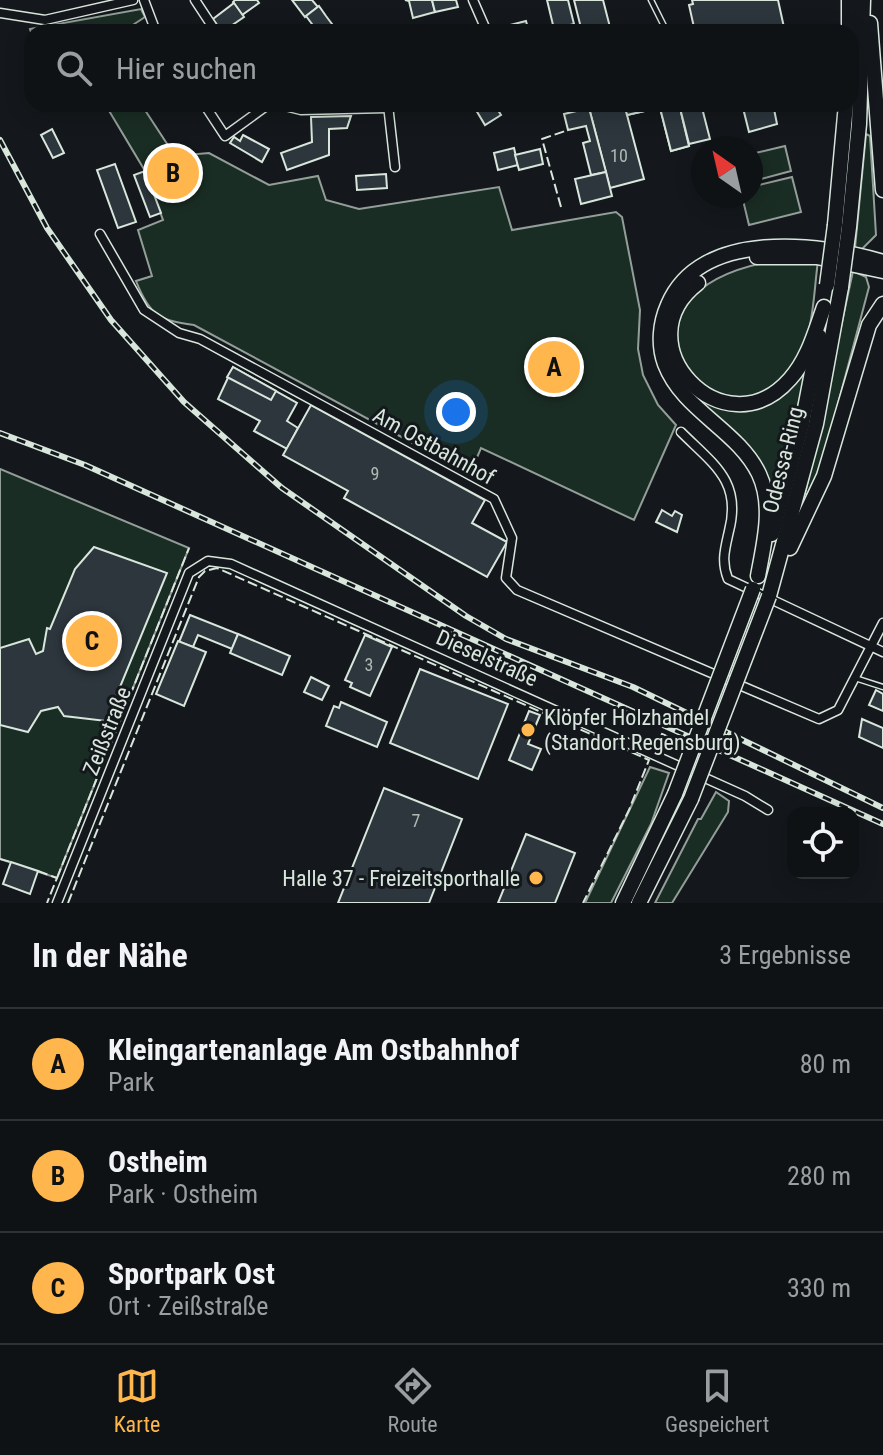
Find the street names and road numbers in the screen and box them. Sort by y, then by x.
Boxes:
street label: Am Ostbahnhof [369,402,499,490]
street label: Odessa-Ring [758,404,808,516]
street label: Dieselstraße [432,625,542,691]
street label: Zeißstraße [78,683,136,779]

